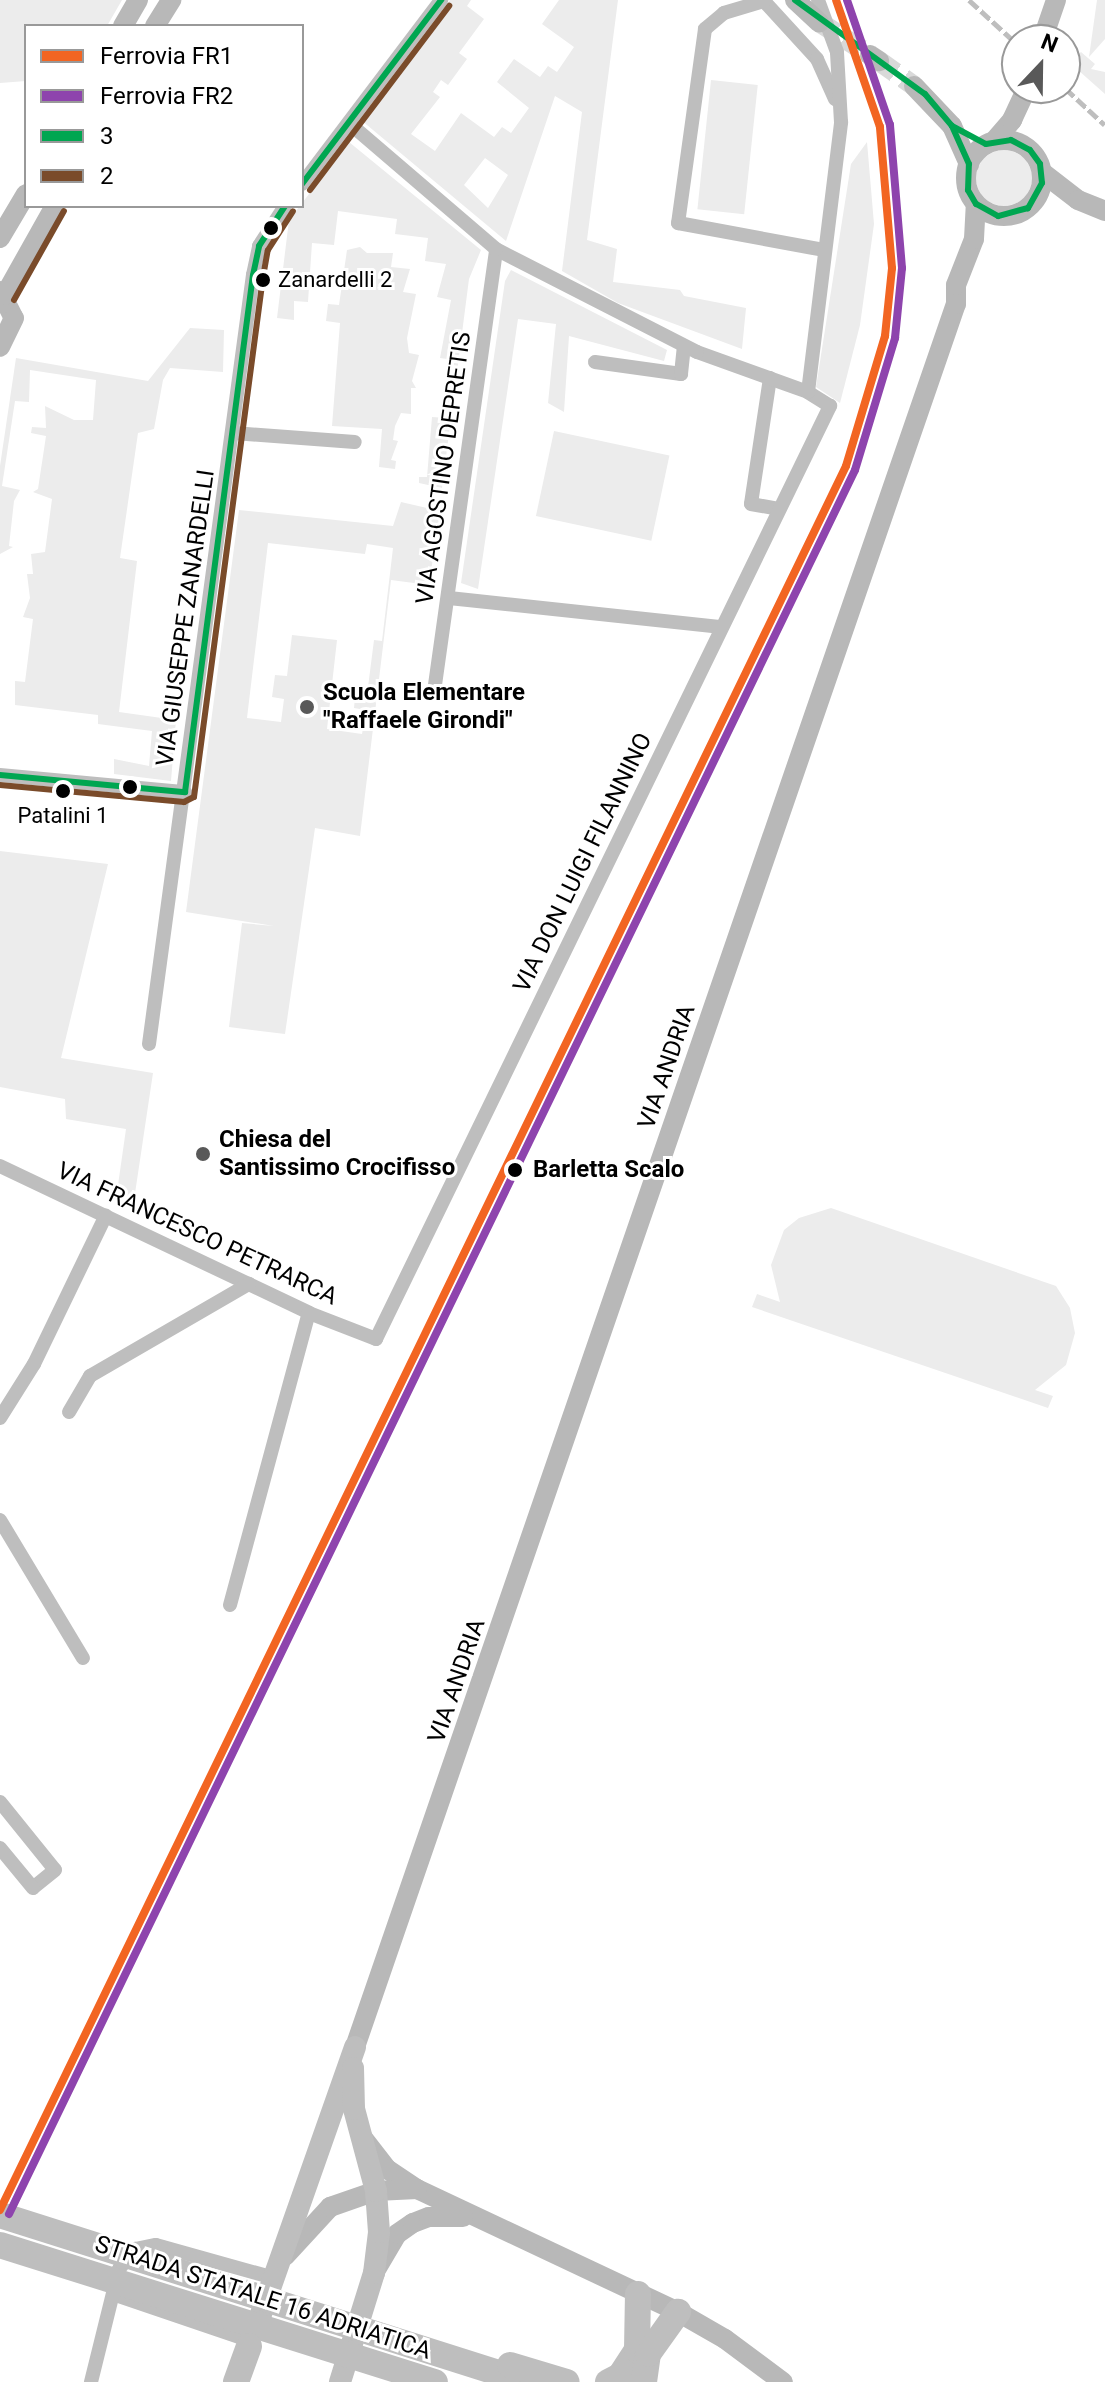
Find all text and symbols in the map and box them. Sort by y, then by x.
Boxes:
legend [24,24,304,208]
north arrow [1001,24,1081,104]
text: N [1038,29,1061,58]
text: Ferrovia FR1 [100,42,233,70]
text: Ferrovia FR2 [100,82,233,110]
text: 3 [100,122,114,150]
text: 2 [100,162,114,190]
unlabelled marker [263,220,279,236]
place label: Zanardelli 2 [278,267,392,293]
marker: Zanardelli 2 [255,272,271,288]
street label: VIA AGOSTINO DEPRETIS [411,330,477,606]
street label: VIA GIUSEPPE ZANARDELLI [151,468,221,768]
place label: Scuola Elementare "Raffaele Girondi" [323,679,525,735]
marker: Scuola Elementare "Raffaele Girondi" [298,698,316,716]
street label: VIA DON LUIGI FILANNINO [508,729,658,997]
unlabelled marker [122,779,138,795]
marker: Patalini 1 [55,783,71,799]
place label: Patalini 1 [18,803,108,829]
street label: VIA ANDRIA [632,1001,702,1133]
place label: Chiesa del Santissimo Crocifisso [219,1126,455,1182]
marker: Chiesa del Santissimo Crocifisso [194,1145,212,1163]
street label: VIA FRANCESCO PETRARCA [52,1156,342,1312]
place label: Barletta Scalo [533,1156,684,1184]
marker: Barletta Scalo [504,1159,526,1181]
street label: VIA ANDRIA [422,1615,492,1747]
street label: STRADA STATALE 16 ADRIATICA [91,2230,435,2366]

